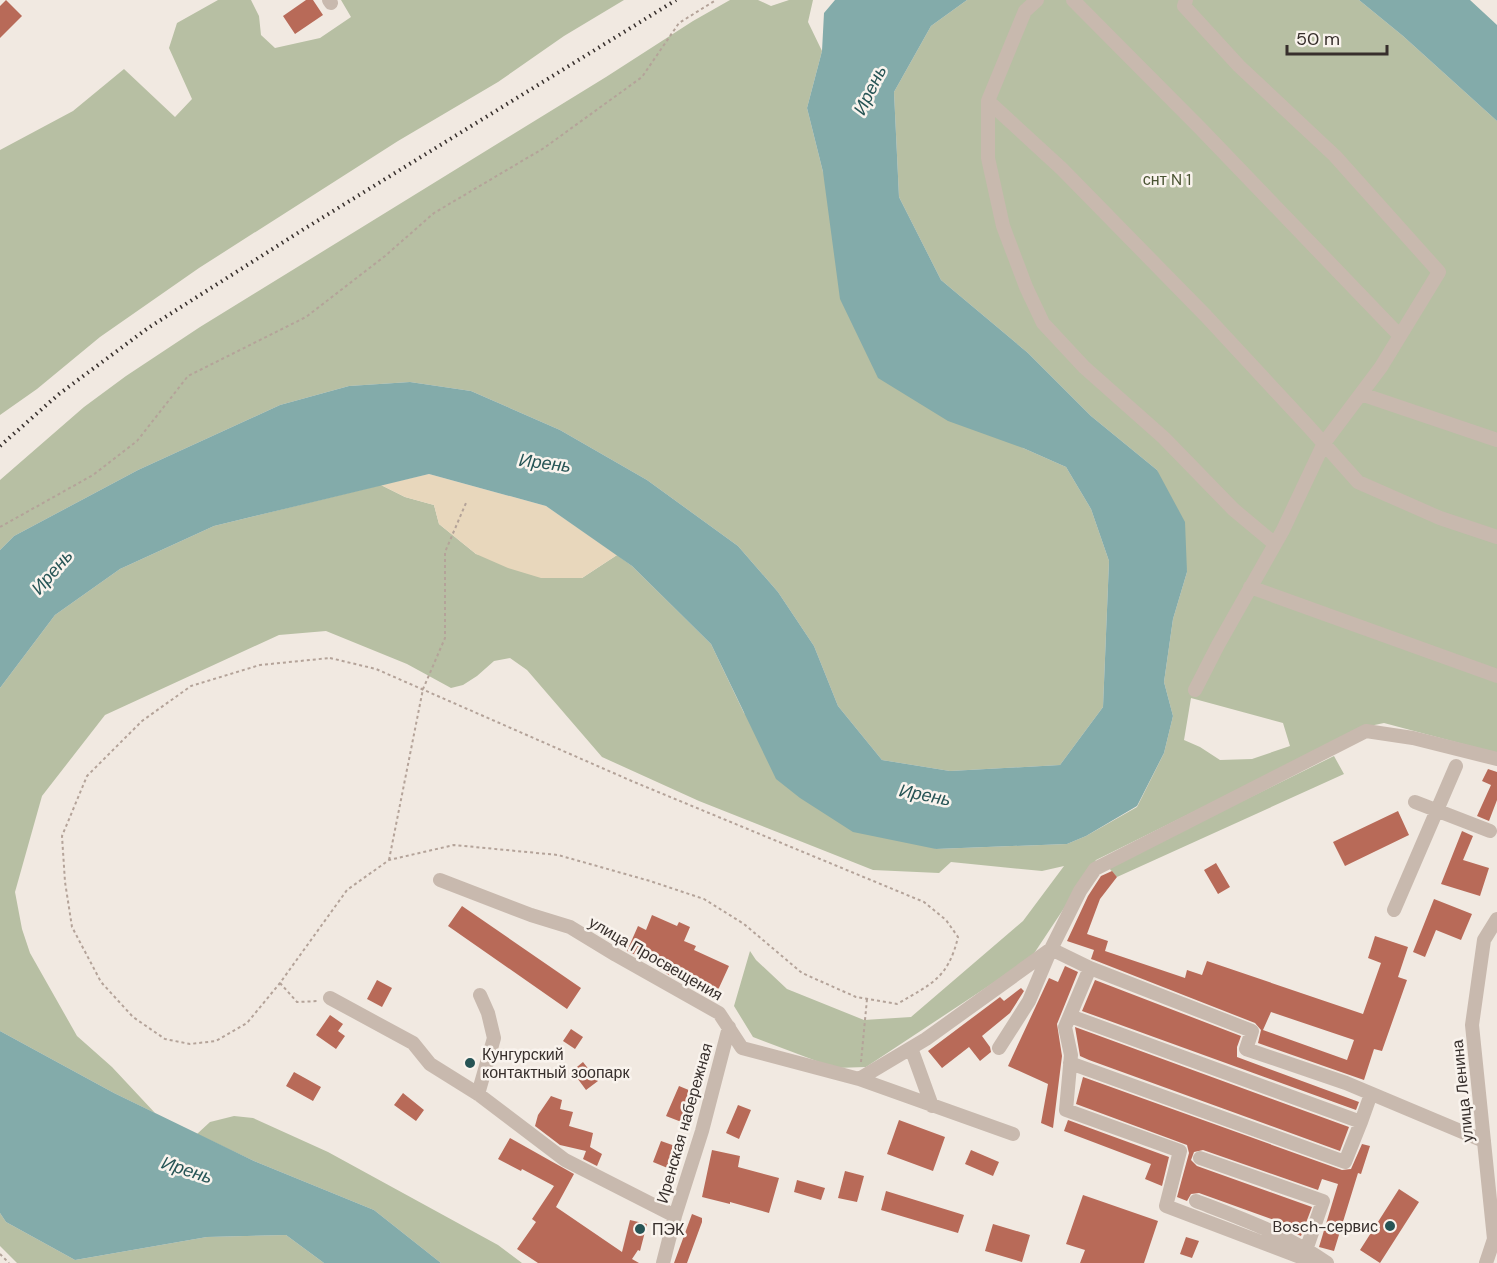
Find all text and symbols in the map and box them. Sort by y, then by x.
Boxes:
scale bar [1287,18,1388,56]
text: 50 m [1296,27,1340,51]
water label: Ирень [848,61,892,119]
park label: снт N 1 [1143,169,1191,190]
water label: Ирень [518,448,572,478]
water label: Ирень [26,544,78,600]
water label: Ирень [897,778,953,812]
street label: улица Просвещения [585,912,726,1005]
street label: улица Ленина [1447,1038,1478,1143]
street label: Иренская набережная [652,1041,717,1206]
place label: Кунгурский контактный зоопарк [482,1044,630,1083]
marker: Кунгурский контактный зоопарк [463,1056,477,1070]
water label: Ирень [158,1151,216,1189]
place label: Bosch-сервис [1273,1216,1378,1237]
place label: ПЭК [652,1219,685,1240]
marker: Bosch-сервис [1383,1219,1397,1233]
marker: ПЭК [633,1222,647,1236]

